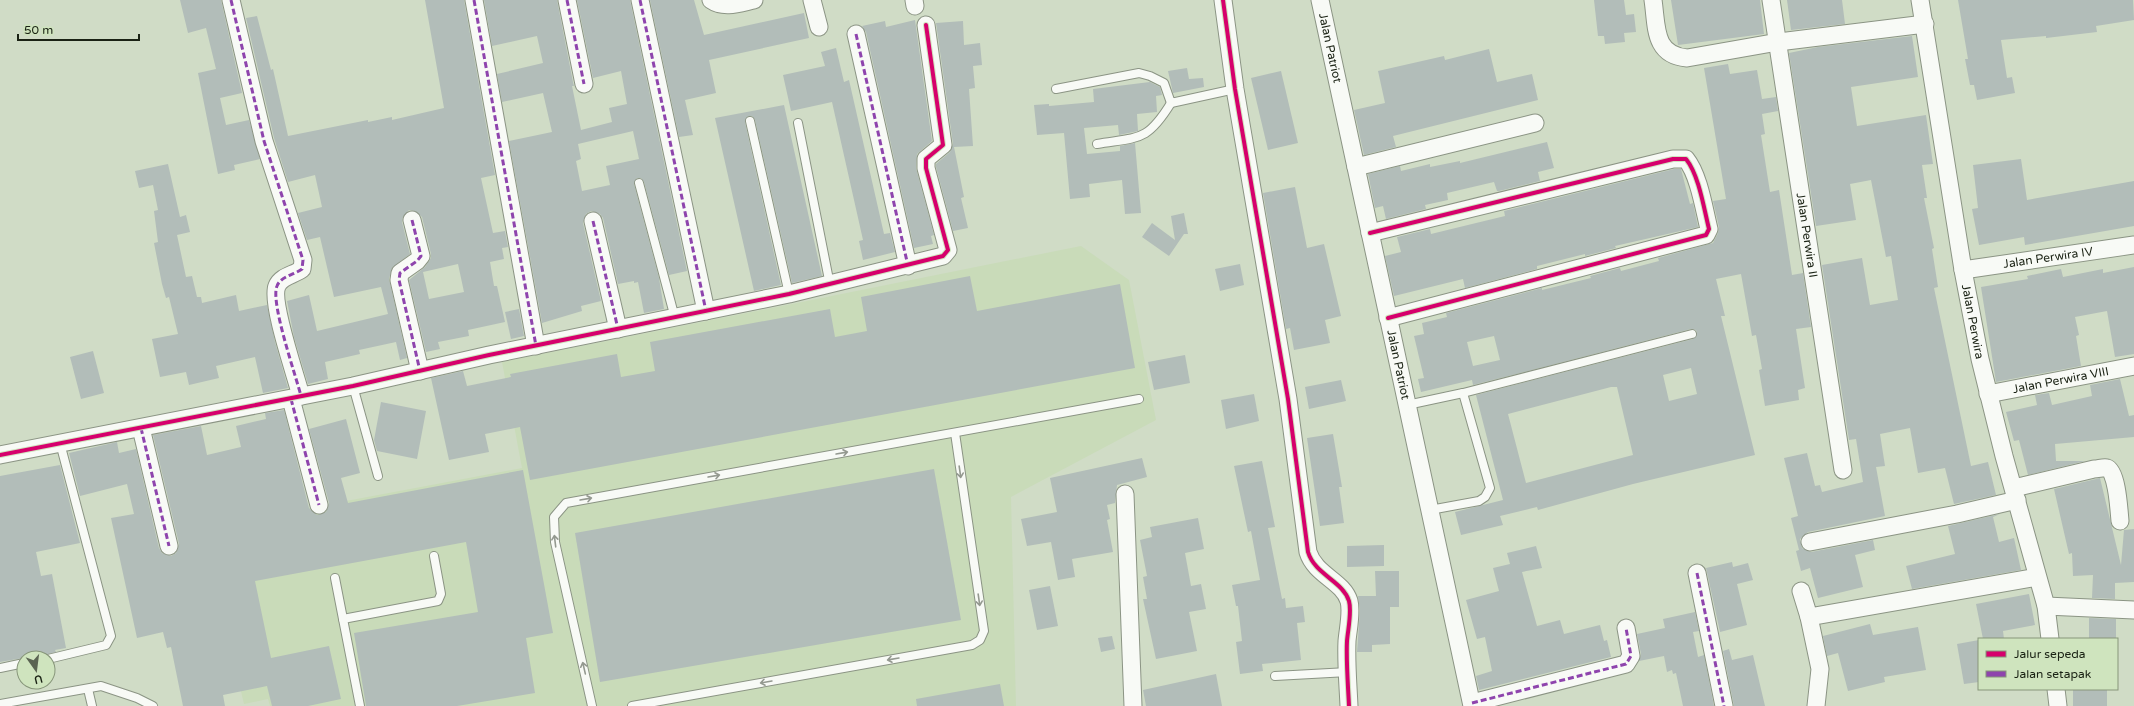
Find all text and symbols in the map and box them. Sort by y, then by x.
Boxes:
street label: Jalan Patriot [1316,12,1345,84]
scale bar [18,16,139,42]
text: 50 m [24,23,53,37]
street label: Jalan Perwira II [1794,192,1820,279]
street label: Jalan Perwira IV [2002,244,2095,271]
street label: Jalan Perwira [1959,283,1987,360]
street label: Jalan Patriot [1384,328,1413,401]
street label: Jalan Perwira VIII [2012,364,2110,396]
one-way arrow [835,449,848,457]
one-way arrow [956,465,964,478]
one-way arrow [707,472,720,480]
one-way arrow [579,495,592,503]
one-way arrow [551,535,559,548]
one-way arrow [975,593,983,606]
legend [1978,638,2118,690]
text: Jalur sepeda [2014,647,2086,661]
north arrow [16,650,56,690]
one-way arrow [887,655,900,663]
one-way arrow [579,662,587,675]
text: Jalan setapak [2014,667,2092,681]
text: U [33,672,44,687]
one-way arrow [759,678,772,686]

